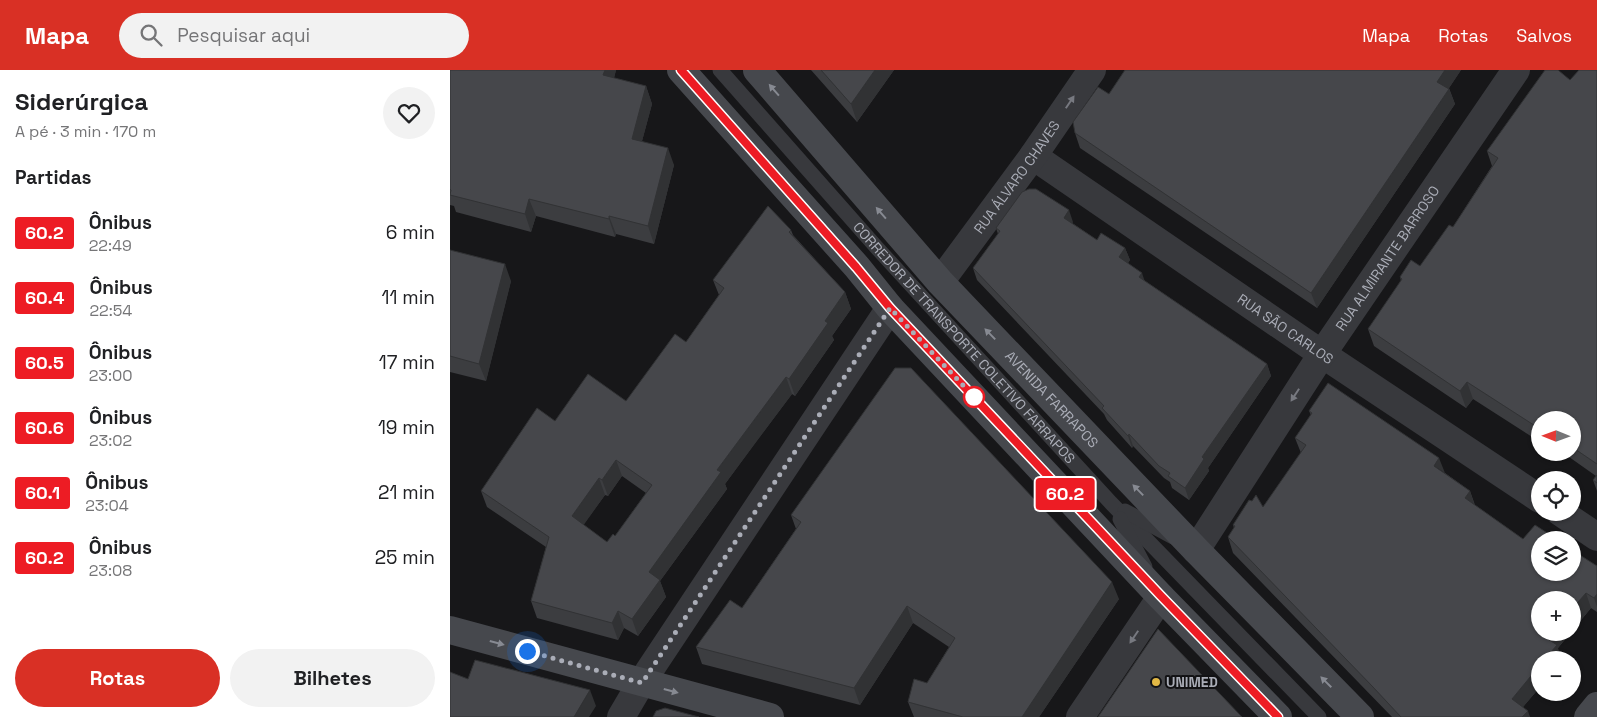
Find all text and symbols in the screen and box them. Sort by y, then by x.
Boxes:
search box [119,13,469,58]
text: Mapa [25,20,89,51]
icon: search [137,21,165,49]
text: Pesquisar aqui [177,23,310,48]
text: Mapa [1362,24,1410,47]
text: Rotas [1438,24,1488,47]
text: Salvos [1516,24,1572,47]
one-way arrow [769,84,780,97]
text: Siderúrgica [15,86,148,117]
button: heart [383,87,435,139]
one-way arrow [1065,95,1075,108]
street label: RUA ÁLVARO CHAVES [970,117,1064,237]
text: A pé · 3 min · 170 m [15,121,156,142]
text: Partidas [15,165,92,190]
street label: RUA ALMIRANTE BARROSO [1332,182,1443,334]
one-way arrow [876,206,887,219]
text: Ônibus [89,210,152,235]
street label: CORREDOR DE TRANSPORTE COLETIVO FARRAPOS [849,218,1079,467]
text: 6 min [386,220,435,245]
text: 60.2 [25,221,64,244]
text: 22:49 [89,235,132,256]
text: Ônibus [89,275,153,300]
text: 11 min [382,285,435,310]
text: 60.4 [25,286,64,309]
street label: RUA SÃO CARLOS [1234,290,1337,368]
text: 22:54 [89,300,132,321]
one-way arrow [984,328,996,340]
text: Ônibus [89,340,152,365]
street label: AVENIDA FARRAPOS [1001,347,1102,451]
text: 17 min [379,350,435,375]
text: 60.5 [25,351,64,374]
text: 23:00 [89,365,133,386]
unlabelled marker [963,386,985,408]
one-way arrow [1291,389,1300,402]
text: Ônibus [89,405,152,430]
north arrow [1531,411,1581,461]
map controls [1531,411,1581,701]
text: 19 min [378,415,435,440]
text: 60.6 [25,416,64,439]
text: 23:02 [89,430,132,451]
text: Ônibus [85,470,149,495]
button: locate [1531,471,1581,521]
line badge: 60.2 [1030,478,1100,510]
text: 21 min [378,480,435,505]
text: 60.1 [25,481,60,504]
text: 60.2 [1046,482,1084,505]
one-way arrow [1132,484,1144,496]
text: 23:04 [85,495,129,516]
button: layers [1531,531,1581,581]
text: Ônibus [89,535,152,560]
text: 25 min [375,545,435,570]
text: 60.2 [25,546,64,569]
text: 23:08 [89,560,132,581]
button: + [1531,591,1581,641]
one-way arrow [1129,630,1139,644]
your location [515,639,540,664]
one-way arrow [490,640,505,648]
button: Rotas [15,649,220,707]
button: Bilhetes [230,649,435,707]
button: − [1531,651,1581,701]
place label: UNIMED [1166,673,1218,691]
marker: UNIMED [1150,676,1162,688]
one-way arrow [1320,677,1332,689]
one-way arrow [663,687,678,695]

